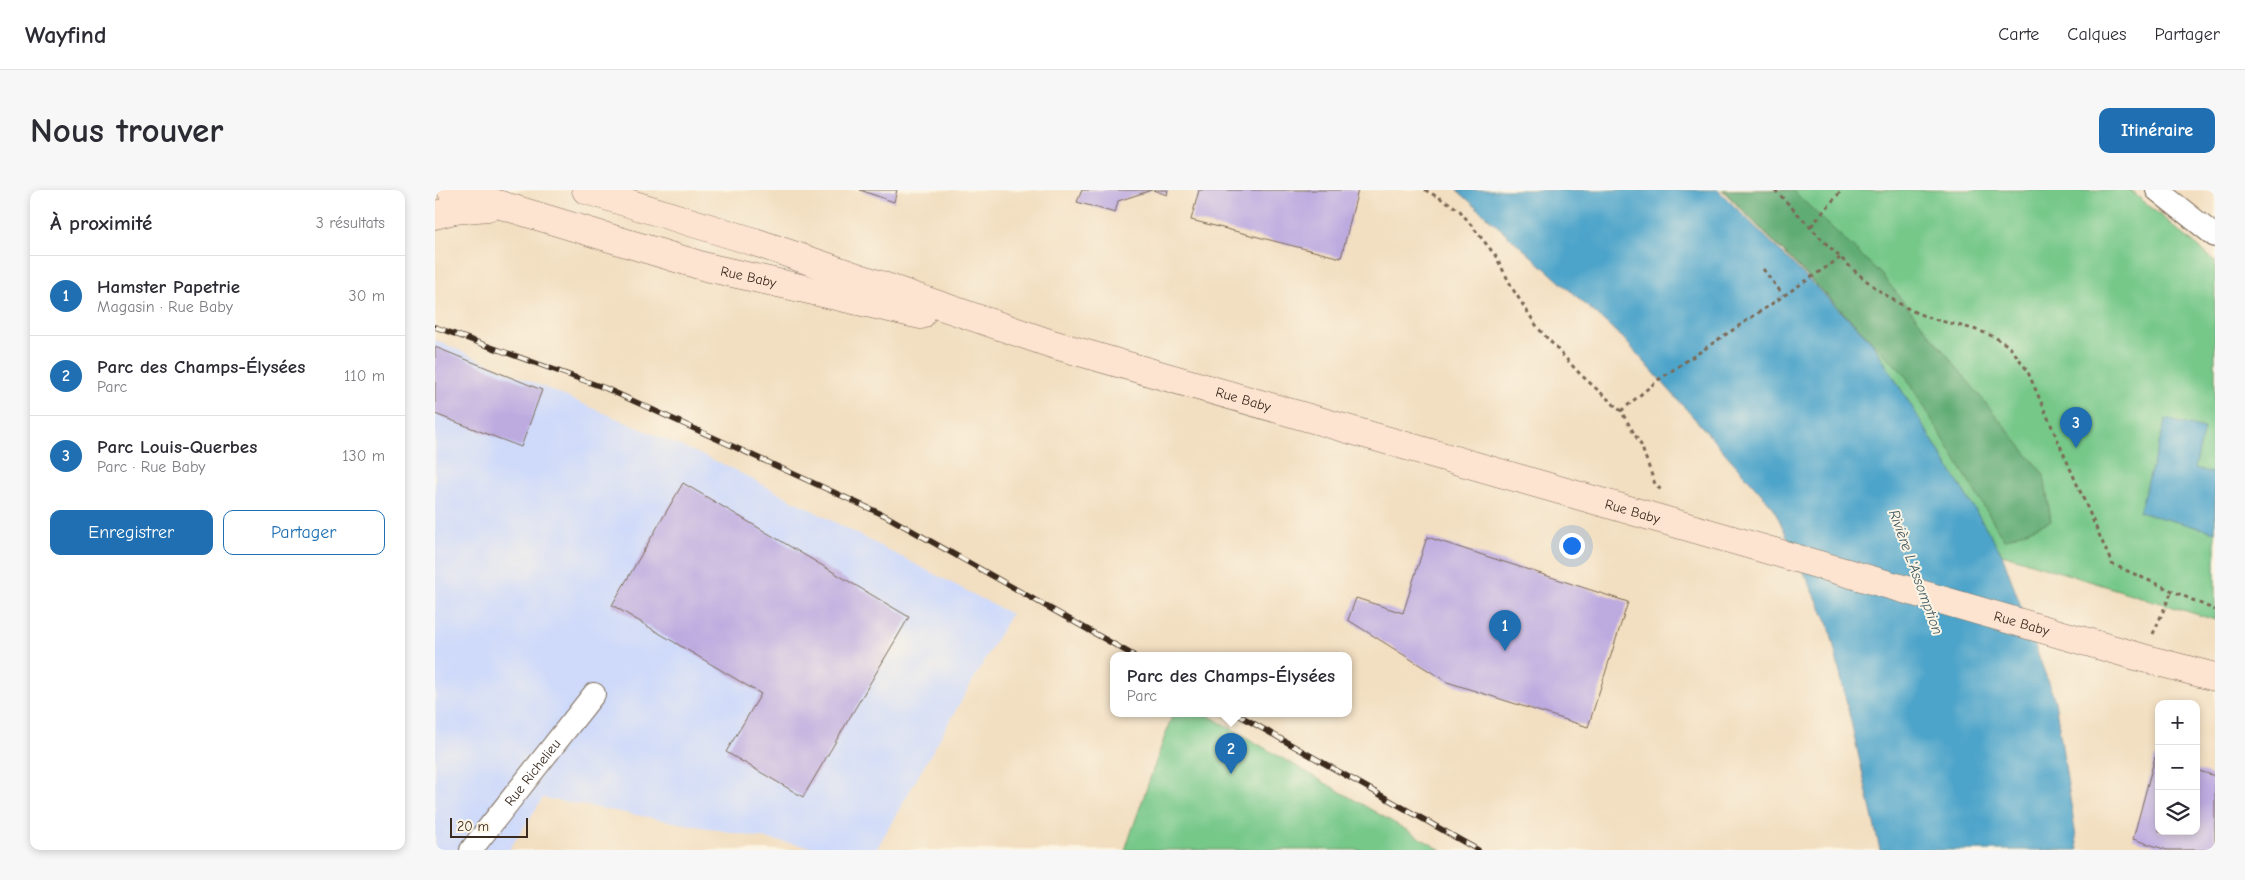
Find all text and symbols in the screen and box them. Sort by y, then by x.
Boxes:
text: Wayfind [25,21,106,49]
text: Carte [1998,24,2039,45]
text: Calques [2067,24,2127,45]
text: Partager [2155,24,2220,45]
button: Itinéraire [2099,108,2215,153]
text: Nous trouver [30,110,223,151]
text: À proximité [50,211,152,235]
text: 3 résultats [316,214,385,232]
street label: Rue Baby [719,262,779,291]
text: Hamster Papetrie [97,276,240,298]
text: 1 [63,287,69,305]
text: 30 m [349,287,385,305]
text: Magasin · Rue Baby [97,298,233,316]
text: Parc des Champs-Élysées [97,356,305,378]
text: 2 [62,367,70,385]
text: 110 m [344,367,385,385]
text: Parc [97,378,127,396]
street label: Rue Baby [1214,383,1274,415]
pin: 3 [2060,407,2092,448]
text: Parc Louis-Querbes [97,436,257,458]
text: 3 [62,447,70,465]
text: 130 m [342,447,385,465]
text: Parc · Rue Baby [97,458,206,476]
street label: Rue Baby [1603,495,1663,527]
water label: Rivière L'Assomption [1885,507,1947,637]
button: Enregistrer [50,510,213,555]
button: Partager [223,510,385,555]
your location [1559,533,1585,559]
street label: Rue Baby [1992,607,2052,639]
pin: 1 [1489,610,1521,651]
popup [1110,652,1352,717]
text: Parc des Champs-Élysées [1127,665,1335,687]
text: Parc [1127,687,1157,705]
map controls [2155,700,2200,835]
button: + [2155,700,2200,745]
pin: 2 [1215,733,1247,774]
street label: Rue Richelieu [501,735,564,809]
button: − [2155,745,2200,790]
button: layers [2155,790,2200,835]
scale bar [450,815,527,838]
text: 20 m [457,818,489,835]

